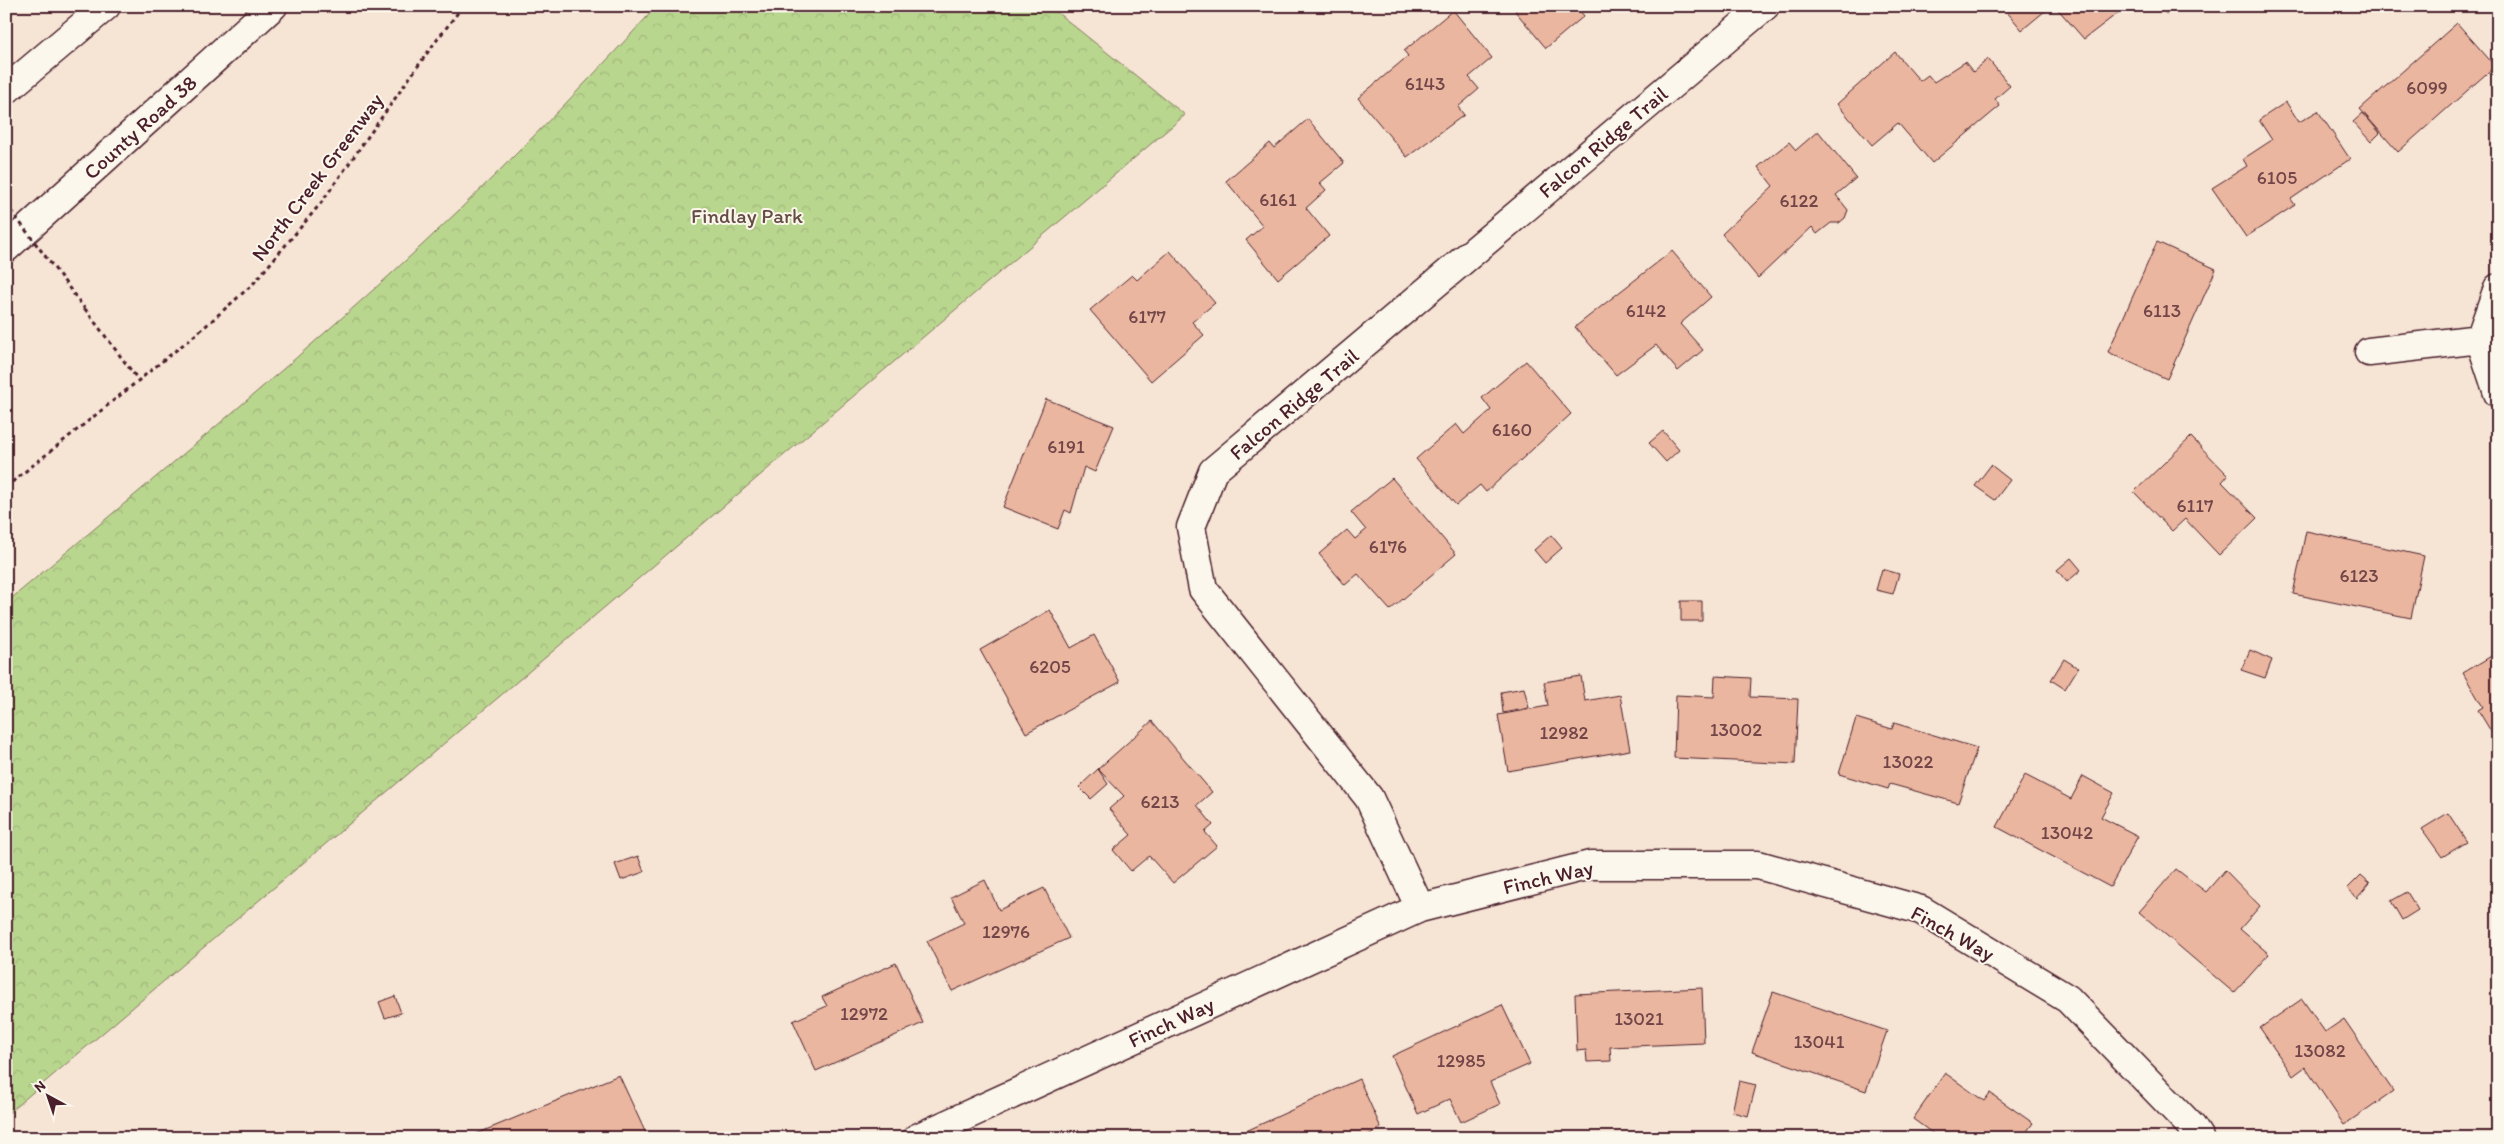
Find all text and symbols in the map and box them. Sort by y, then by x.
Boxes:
street label: County Road 38 [78,70,202,184]
house number: 6143 [1405,72,1445,95]
house number: 6099 [2406,76,2448,99]
street label: Falcon Ridge Trail [1533,81,1673,203]
street label: North Creek Greenway [246,88,388,266]
house number: 6105 [2257,166,2297,189]
house number: 6161 [1259,188,1297,211]
house number: 6122 [1780,189,1818,212]
park label: Findlay Park [691,203,803,228]
house number: 6142 [1626,299,1666,322]
house number: 6113 [2143,299,2181,322]
house number: 6177 [1128,305,1166,328]
street label: Falcon Ridge Trail [1224,343,1364,465]
house number: 6160 [1492,418,1532,441]
house number: 6191 [1047,435,1085,458]
house number: 6117 [2176,494,2214,517]
house number: 6176 [1369,535,1407,558]
house number: 6123 [2339,564,2379,587]
house number: 6205 [1029,655,1071,678]
house number: 13002 [1710,718,1762,741]
house number: 12982 [1539,721,1589,744]
house number: 13022 [1883,750,1933,773]
house number: 6213 [1140,790,1180,813]
house number: 13042 [2041,821,2093,844]
street label: Finch Way [1501,854,1596,899]
street label: Finch Way [1907,900,1999,966]
house number: 12976 [982,920,1030,943]
street label: Finch Way [1124,991,1218,1053]
house number: 12972 [840,1002,888,1025]
house number: 13021 [1614,1007,1664,1030]
house number: 13041 [1793,1030,1845,1053]
house number: 13082 [2294,1039,2346,1062]
house number: 12985 [1436,1049,1486,1072]
north arrow [22,1072,72,1122]
text: N [31,1077,49,1096]

